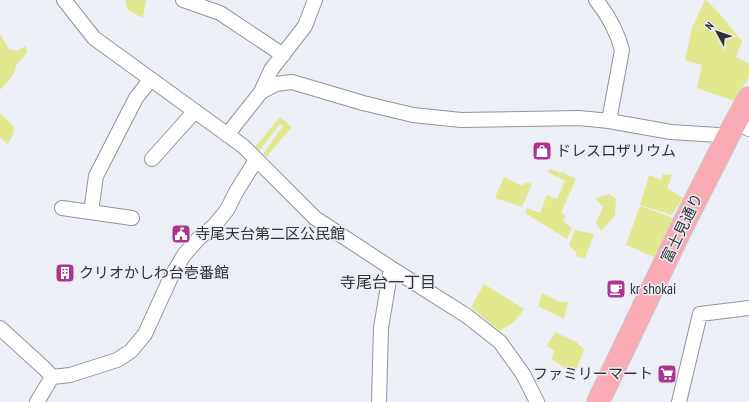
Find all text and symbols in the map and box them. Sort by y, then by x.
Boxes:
north arrow [697,12,737,52]
text: N [702,19,717,32]
shop icon: ドレスロザリウム [531,140,553,162]
place label: ドレスロザリウム [556,141,676,160]
street label: 富士見通り [657,190,707,266]
public building icon: 寺尾天台第二区公民館 [170,223,192,245]
place label: 寺尾天台第二区公民館 [195,224,345,243]
building icon: クリオかしわ台壱番館 [54,262,76,284]
place label: クリオかしわ台壱番館 [79,263,229,282]
district label: 寺尾台一丁目 [340,272,436,292]
cafe icon: kr shokai [605,278,627,300]
place label: kr shokai [630,279,676,298]
supermarket icon: ファミリーマート [656,363,678,385]
place label: ファミリーマート [533,364,653,383]

